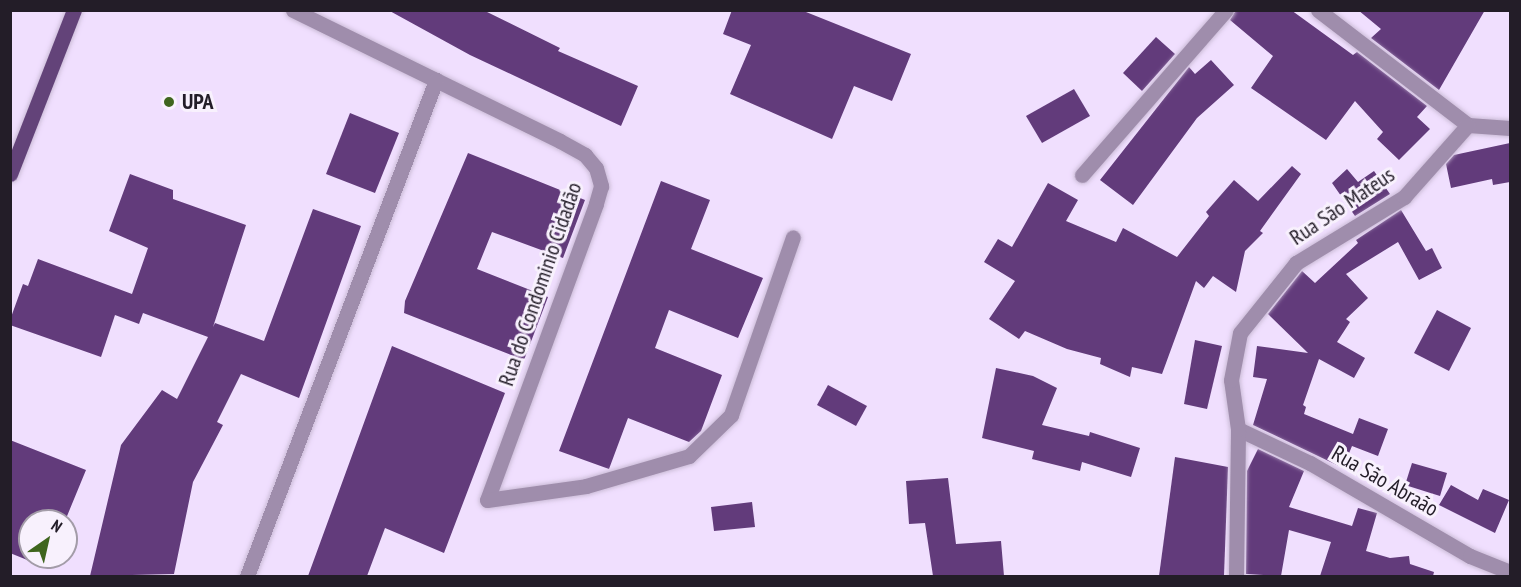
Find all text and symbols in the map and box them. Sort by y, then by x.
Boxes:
place label: UPA [182,89,213,115]
marker: UPA [160,93,178,111]
street label: Rua São Mateus [1285,161,1399,251]
street label: Rua do Condominio Cidadão [493,179,587,389]
street label: Rua São Abraão [1327,440,1443,522]
north arrow [18,509,78,569]
text: N [48,515,66,536]

